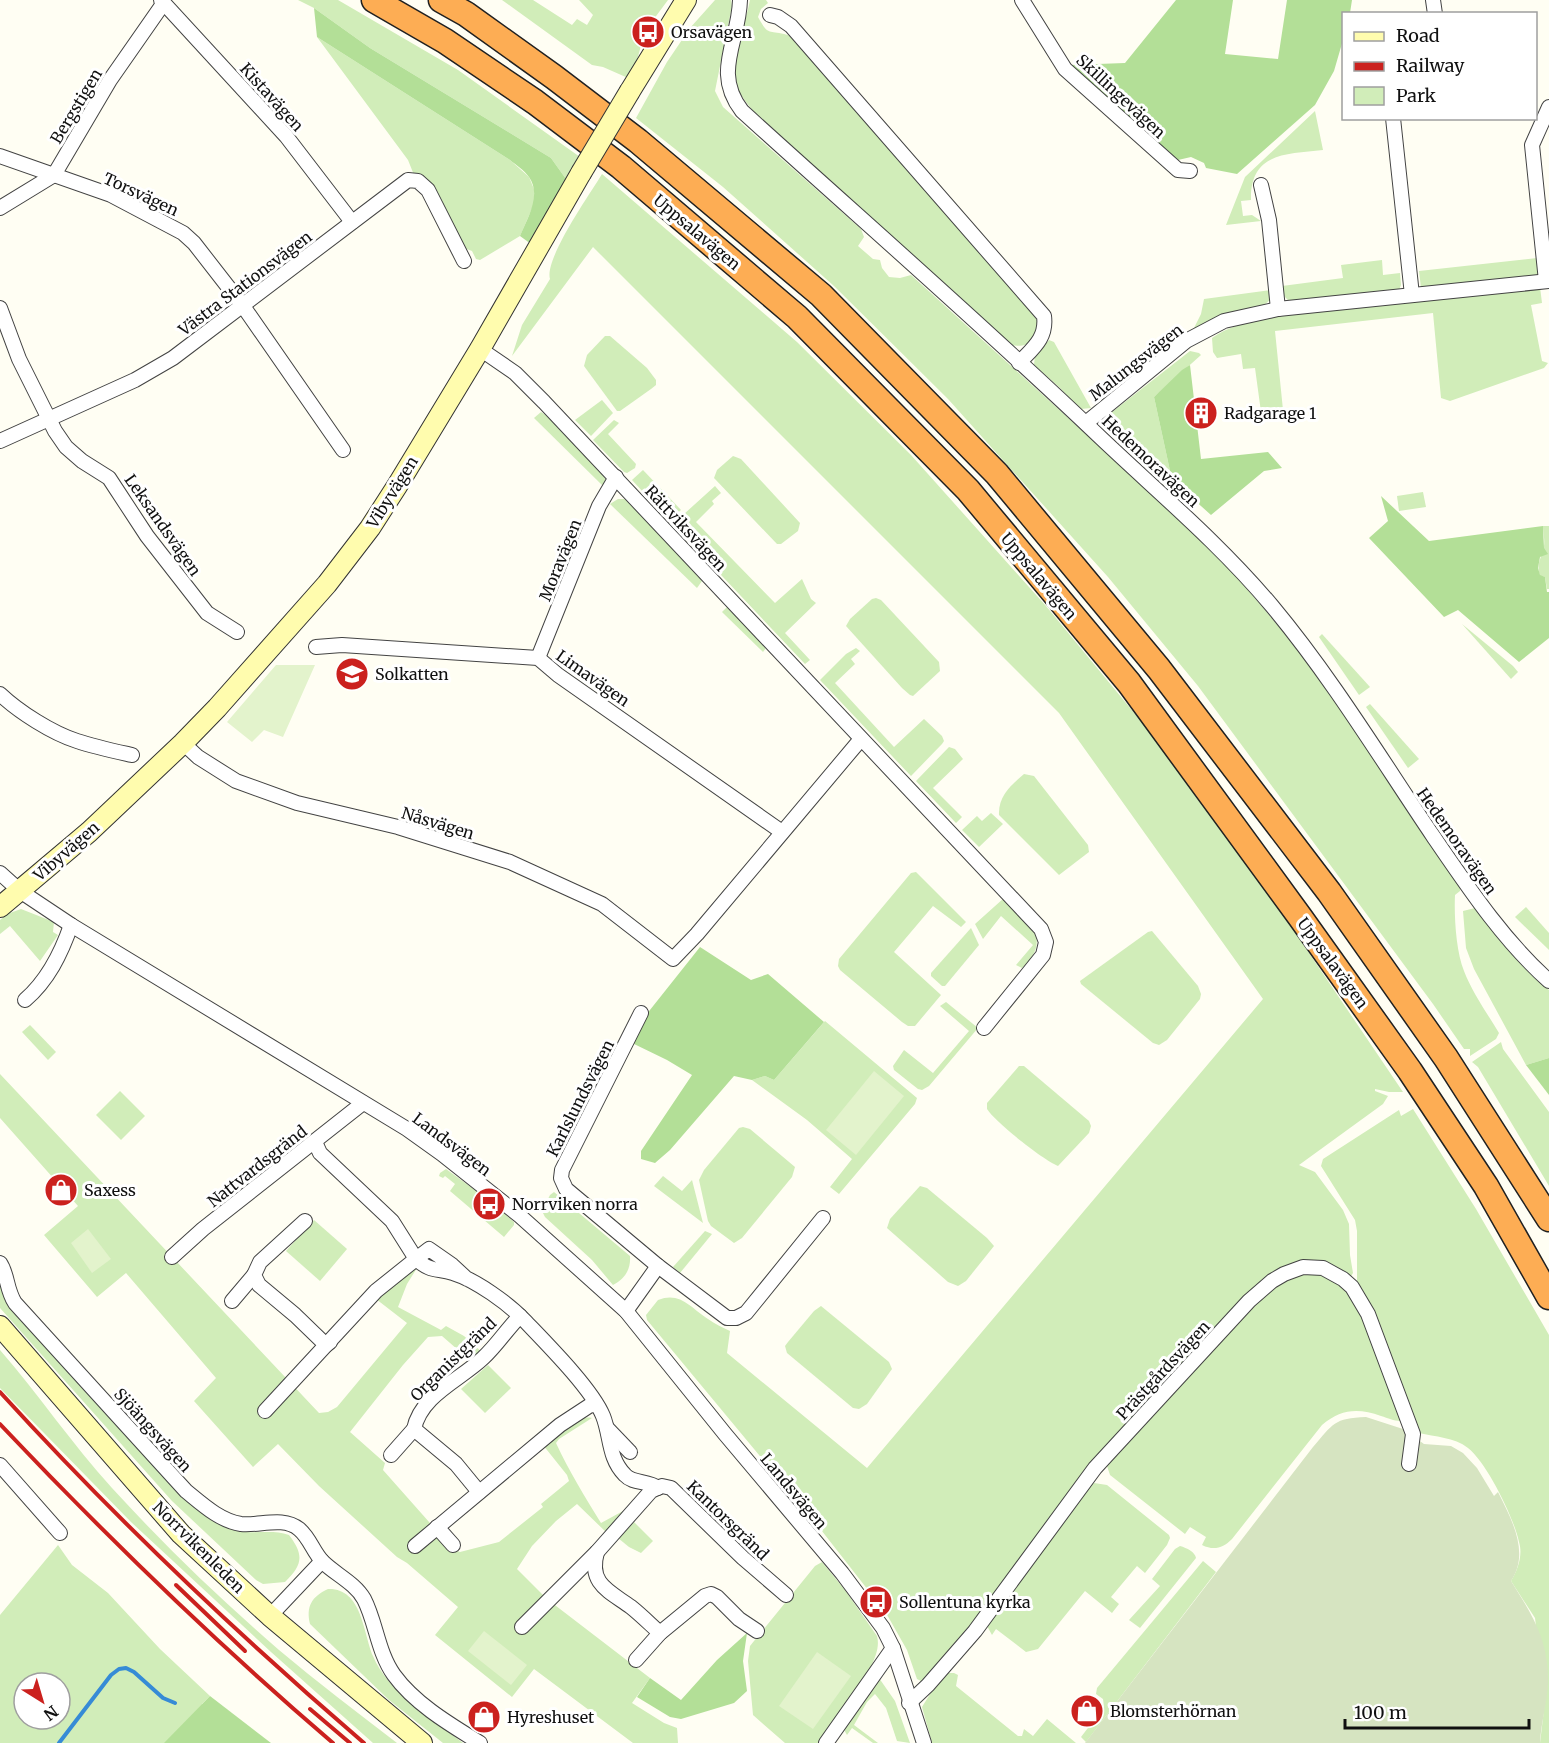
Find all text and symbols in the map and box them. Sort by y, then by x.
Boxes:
legend [1342,12,1537,120]
bus stop icon: Orsavägen [630,14,666,50]
place label: Orsavägen [671,22,753,42]
text: Road [1396,24,1440,47]
street label: Skillingevägen [1072,50,1170,143]
text: Railway [1396,54,1465,77]
street label: Kistavägen [236,59,308,136]
street label: Bergstigen [46,65,106,147]
text: Park [1396,84,1437,107]
street label: Torsvägen [100,168,182,220]
street label: Uppsalavägen [649,190,745,274]
street label: Västra Stationsvägen [173,226,316,340]
street label: Malungsvägen [1085,319,1187,405]
building icon: Radgarage 1 [1183,395,1219,431]
place label: Radgarage 1 [1224,403,1316,423]
street label: Hedemoravägen [1098,411,1204,511]
street label: Vibyvägen [362,452,422,532]
street label: Leksandsvägen [121,470,206,580]
street label: Rättviksvägen [641,481,731,576]
street label: Moravägen [535,516,586,604]
street label: Uppsalavägen [997,528,1081,624]
street label: Limavägen [552,645,634,711]
school or university icon: Solkatten [334,656,370,692]
place label: Solkatten [375,664,449,684]
street label: Hedemoravägen [1413,784,1501,899]
street label: Nåsvägen [399,803,477,844]
street label: Vibyvägen [28,817,103,886]
street label: Uppsalavägen [1293,914,1373,1013]
street label: Karlslundsvägen [542,1036,618,1160]
street label: Landsvägen [409,1108,496,1180]
street label: Nattvardsgränd [203,1121,311,1211]
shop icon: Saxess [43,1172,79,1208]
place label: Saxess [84,1180,136,1200]
bus stop icon: Norrviken norra [471,1186,507,1222]
place label: Norrviken norra [512,1194,638,1214]
street label: Organistgränd [406,1313,500,1405]
street label: Prästgårdsvägen [1112,1316,1214,1424]
street label: Sjöängsvägen [110,1384,196,1476]
street label: Landsvägen [756,1449,832,1533]
street label: Kantorsgränd [683,1476,773,1564]
street label: Norrvikenleden [149,1497,249,1597]
bus stop icon: Sollentuna kyrka [858,1584,894,1620]
place label: Sollentuna kyrka [899,1592,1031,1612]
north arrow [12,1671,72,1731]
scale bar [1345,1692,1530,1730]
shop icon: Blomsterhörnan [1069,1693,1105,1729]
shop icon: Hyreshuset [466,1699,502,1735]
text: N [40,1701,62,1725]
place label: Blomsterhörnan [1110,1701,1237,1721]
text: 100 m [1354,1701,1407,1724]
place label: Hyreshuset [507,1707,595,1727]

